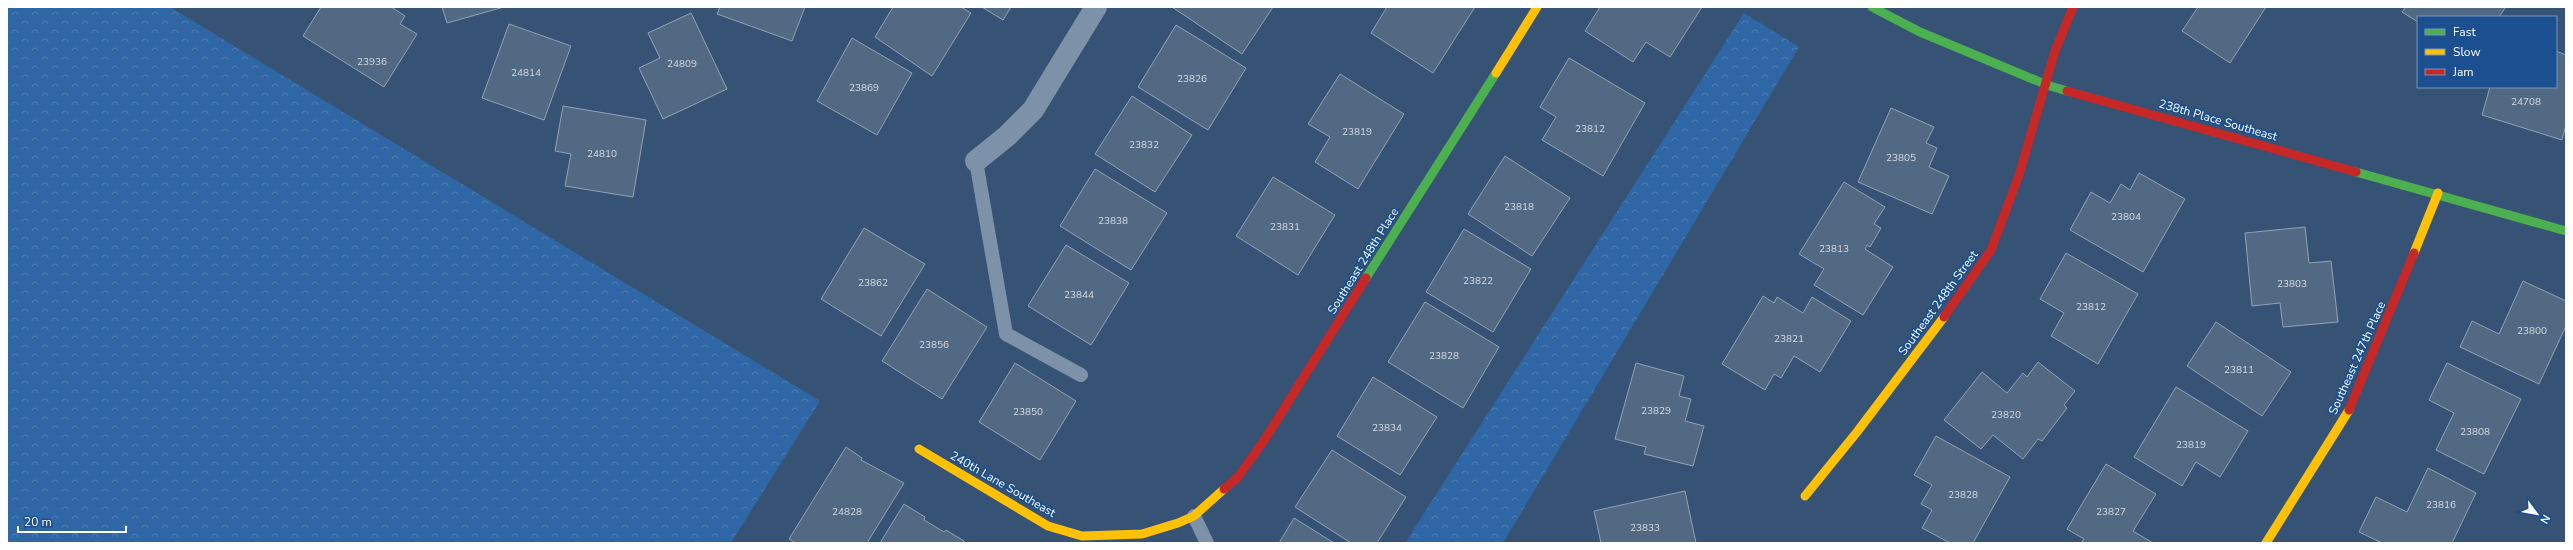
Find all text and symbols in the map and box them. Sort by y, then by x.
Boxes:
legend [2417,16,2557,88]
text: Fast [2453,24,2476,40]
text: Slow [2453,44,2481,60]
house number: 23936 [357,55,387,69]
house number: 24809 [667,57,697,71]
text: Jam [2452,64,2474,80]
house number: 24814 [511,66,541,80]
house number: 23826 [1177,72,1207,86]
house number: 23869 [849,81,879,95]
street label: 238th Place Southeast [2157,95,2280,145]
house number: 24708 [2511,95,2541,109]
house number: 23812 [1575,122,1605,136]
house number: 23819 [1342,125,1372,139]
house number: 23832 [1129,138,1159,152]
house number: 24810 [587,147,617,161]
house number: 23805 [1886,151,1916,165]
house number: 23818 [1504,200,1534,214]
street label: Southeast 248th Place [1324,205,1402,317]
house number: 23804 [2111,210,2141,224]
house number: 23838 [1098,214,1128,228]
house number: 23831 [1270,220,1300,234]
house number: 23813 [1819,242,1849,256]
street label: Southeast 248th Street [1895,247,1982,359]
house number: 23822 [1463,274,1493,288]
house number: 23862 [858,276,888,290]
house number: 23803 [2277,277,2307,291]
house number: 23844 [1064,288,1094,302]
street label: Southeast 247th Place [2325,299,2389,417]
house number: 23812 [2076,300,2106,314]
house number: 23800 [2517,324,2547,338]
house number: 23821 [1774,332,1804,346]
house number: 23856 [919,338,949,352]
house number: 23828 [1429,349,1459,363]
house number: 23811 [2224,363,2254,377]
house number: 23829 [1641,404,1671,418]
house number: 23850 [1013,405,1043,419]
house number: 23820 [1991,408,2021,422]
house number: 23834 [1372,421,1402,435]
house number: 23808 [2460,425,2490,439]
house number: 23819 [2176,438,2206,452]
street label: 240th Lane Southeast [947,447,1059,521]
house number: 23828 [1948,488,1978,502]
north arrow [2517,494,2557,534]
house number: 23816 [2426,498,2456,512]
house number: 24828 [832,505,862,519]
house number: 23827 [2096,505,2126,519]
scale bar [18,508,126,534]
text: N [2537,512,2554,527]
text: 20 m [24,514,52,530]
house number: 23833 [1630,521,1660,535]

